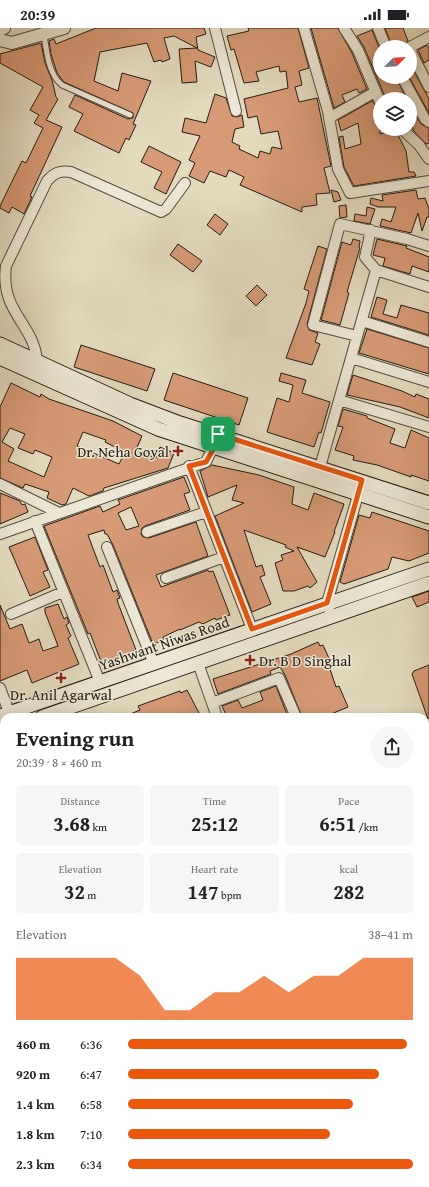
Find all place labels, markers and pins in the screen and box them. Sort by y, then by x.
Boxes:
pin [201,417,235,451]
place label: Dr. Neha Goyal [77,441,169,462]
marker: Dr. Neha Goyal [172,445,184,457]
place label: Dr. B D Singhal [259,650,352,671]
marker: Dr. B D Singhal [244,654,256,666]
marker: Dr. Anil Agarwal [55,672,67,684]
place label: Dr. Anil Agarwal [10,684,112,705]

